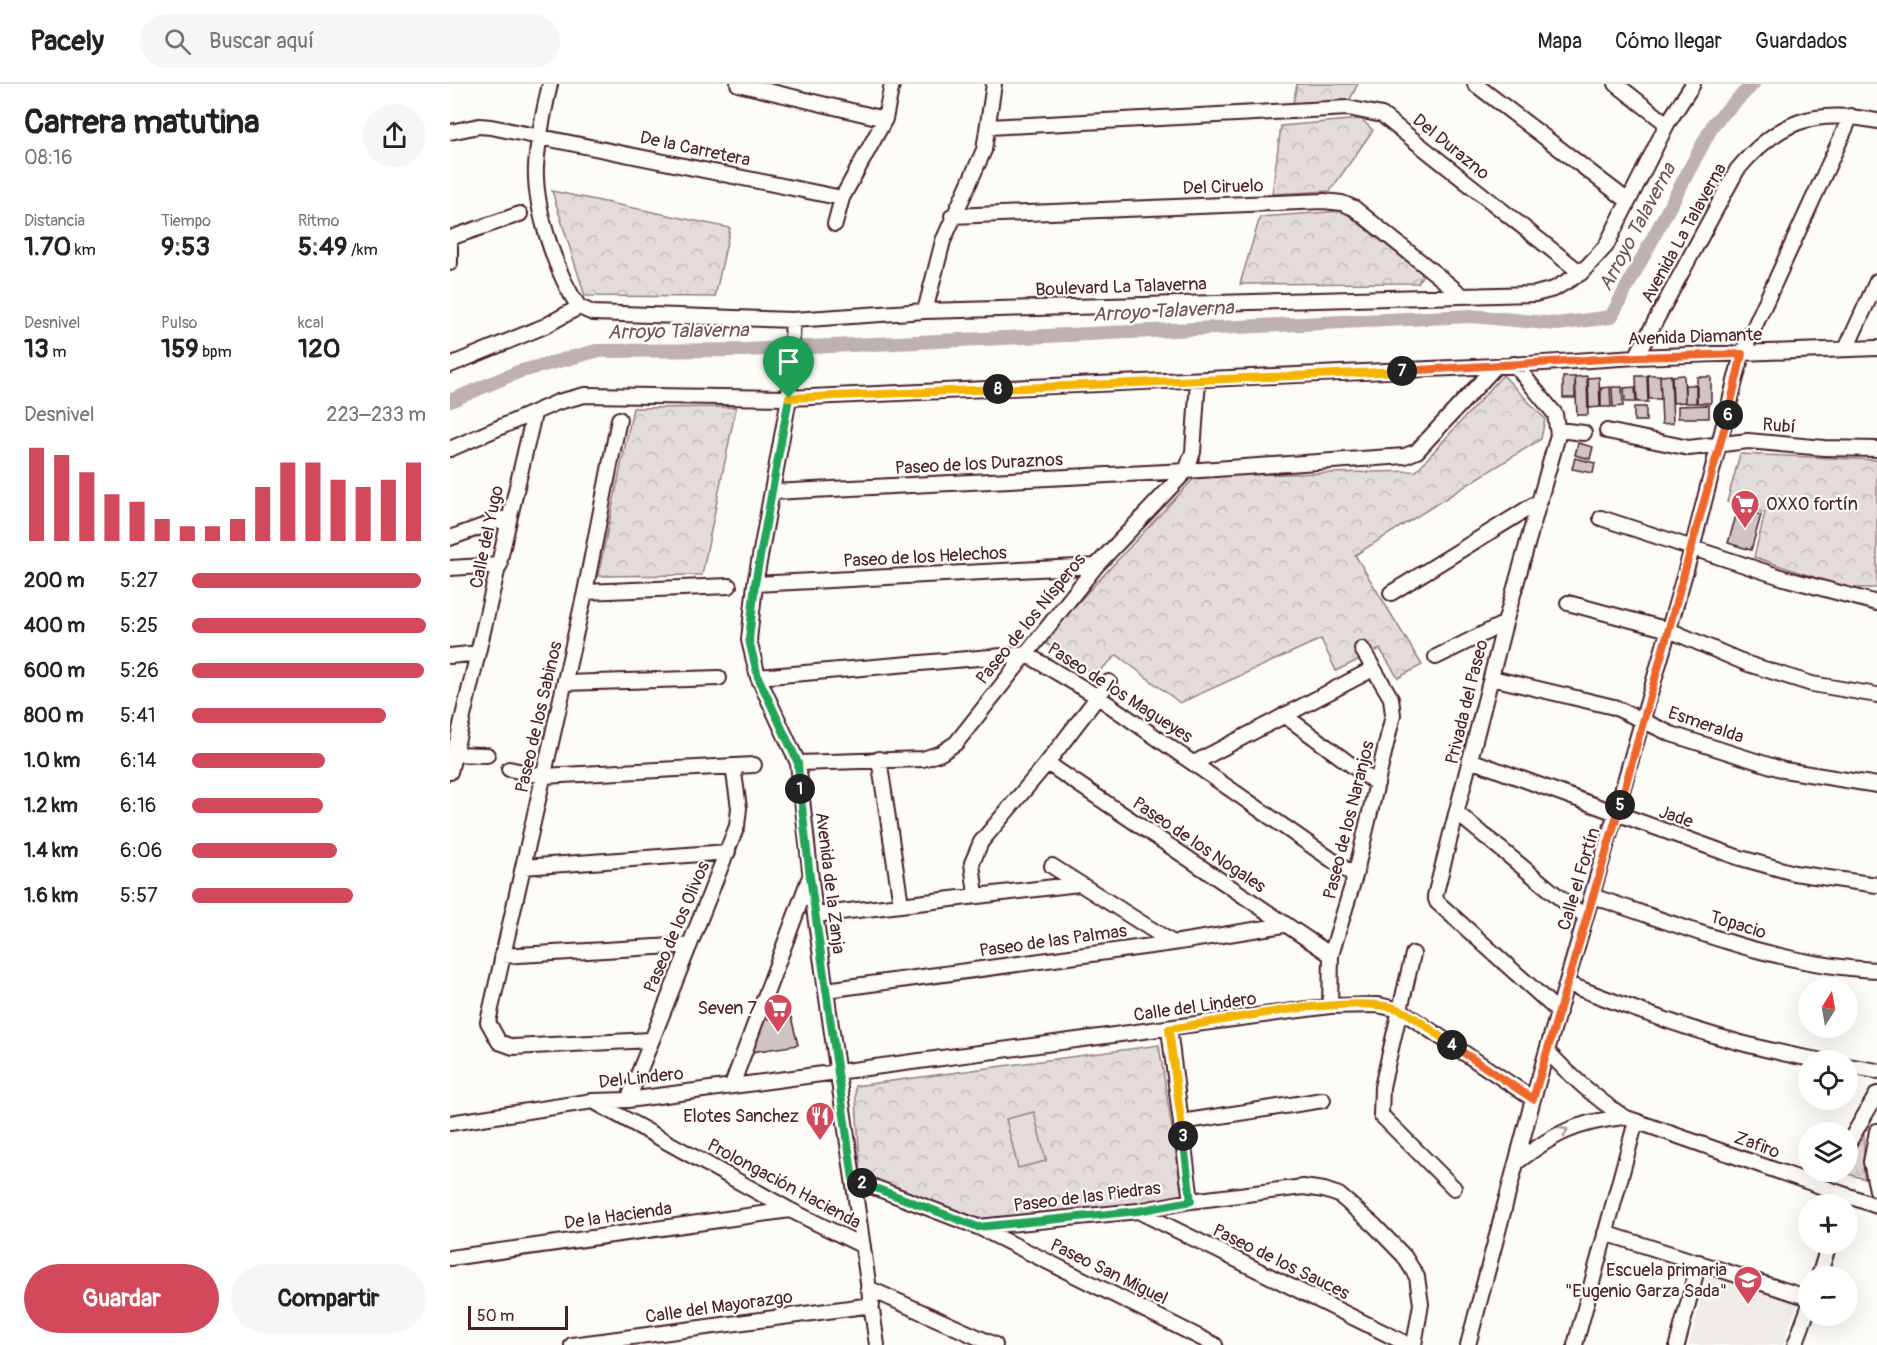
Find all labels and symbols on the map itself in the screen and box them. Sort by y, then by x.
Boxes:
street label: Del Durazno [1408,109,1495,185]
street label: De la Carretera [638,126,752,172]
water label: Arroyo Talaverna [1593,157,1682,295]
street label: Avenida La Talaverna [1636,159,1732,307]
street label: Del Ciruelo [1182,174,1264,200]
street label: Boulevard La Talaverna [1035,273,1207,301]
water label: Arroyo Talaverna [1092,295,1236,327]
water label: Arroyo Talaverna [607,317,750,345]
street label: Avenida Diamante [1627,323,1763,351]
pin [763,336,814,398]
pin: 7 [1387,356,1417,386]
pin: 8 [983,374,1013,404]
pin: 6 [1713,400,1743,430]
street label: Rubí [1761,413,1797,439]
street label: Paseo de los Duraznos [894,448,1064,480]
street label: Calle del Yugo [465,483,509,591]
supermarket icon: OXXO fortín [1729,488,1761,530]
place label: OXXO fortín [1766,493,1858,516]
street label: Paseo de los Helechos [843,541,1007,573]
street label: Paseo de los Nísperos [971,549,1091,689]
street label: Paseo de los Magueyes [1043,637,1197,749]
street label: Privada del Paseo [1440,637,1494,767]
street label: Paseo de los Sabinos [510,639,568,795]
street label: Esmeralda [1665,701,1747,749]
street label: Paseo de los Naranjos [1318,738,1380,902]
pin: 1 [785,774,815,804]
pin: 5 [1605,790,1635,820]
street label: Paseo de los Nogales [1128,792,1270,898]
street label: Jade [1656,800,1696,834]
street label: Avenida de la Zanja [810,811,850,955]
street label: Calle el Fortín [1552,825,1606,933]
street label: Paseo de los Olivos [639,858,715,996]
street label: Topacio [1707,906,1769,945]
street label: Paseo de las Palmas [978,919,1128,963]
north arrow [1798,978,1858,1038]
street label: Calle del Lindero [1132,987,1258,1027]
supermarket icon: Seven 7 [762,992,794,1034]
place label: Seven 7 [697,997,757,1020]
pin: 4 [1437,1030,1467,1060]
street label: Del Lindero [597,1062,685,1094]
restaurant icon: Elotes Sanchez [804,1100,836,1142]
place label: Elotes Sanchez [683,1105,799,1128]
pin: 3 [1168,1121,1198,1151]
street label: Zafiro [1731,1126,1783,1164]
one-way arrow [1558,1127,1568,1138]
street label: Prolongación Hacienda [703,1134,865,1234]
pin: 2 [847,1168,877,1198]
street label: Paseo de las Piedras [1012,1177,1162,1217]
street label: De la Hacienda [563,1197,673,1235]
street label: Paseo de los Sauces [1209,1219,1353,1305]
street label: Paseo San Miguel [1046,1234,1172,1310]
place label: Escuela primaria "Eugenio Garza Sada" [1565,1259,1727,1303]
school or university icon: Escuela primaria "Eugenio Garza Sada" [1732,1264,1764,1306]
street label: Calle del Mayorazgo [644,1285,794,1329]
scale bar [468,1303,568,1330]

